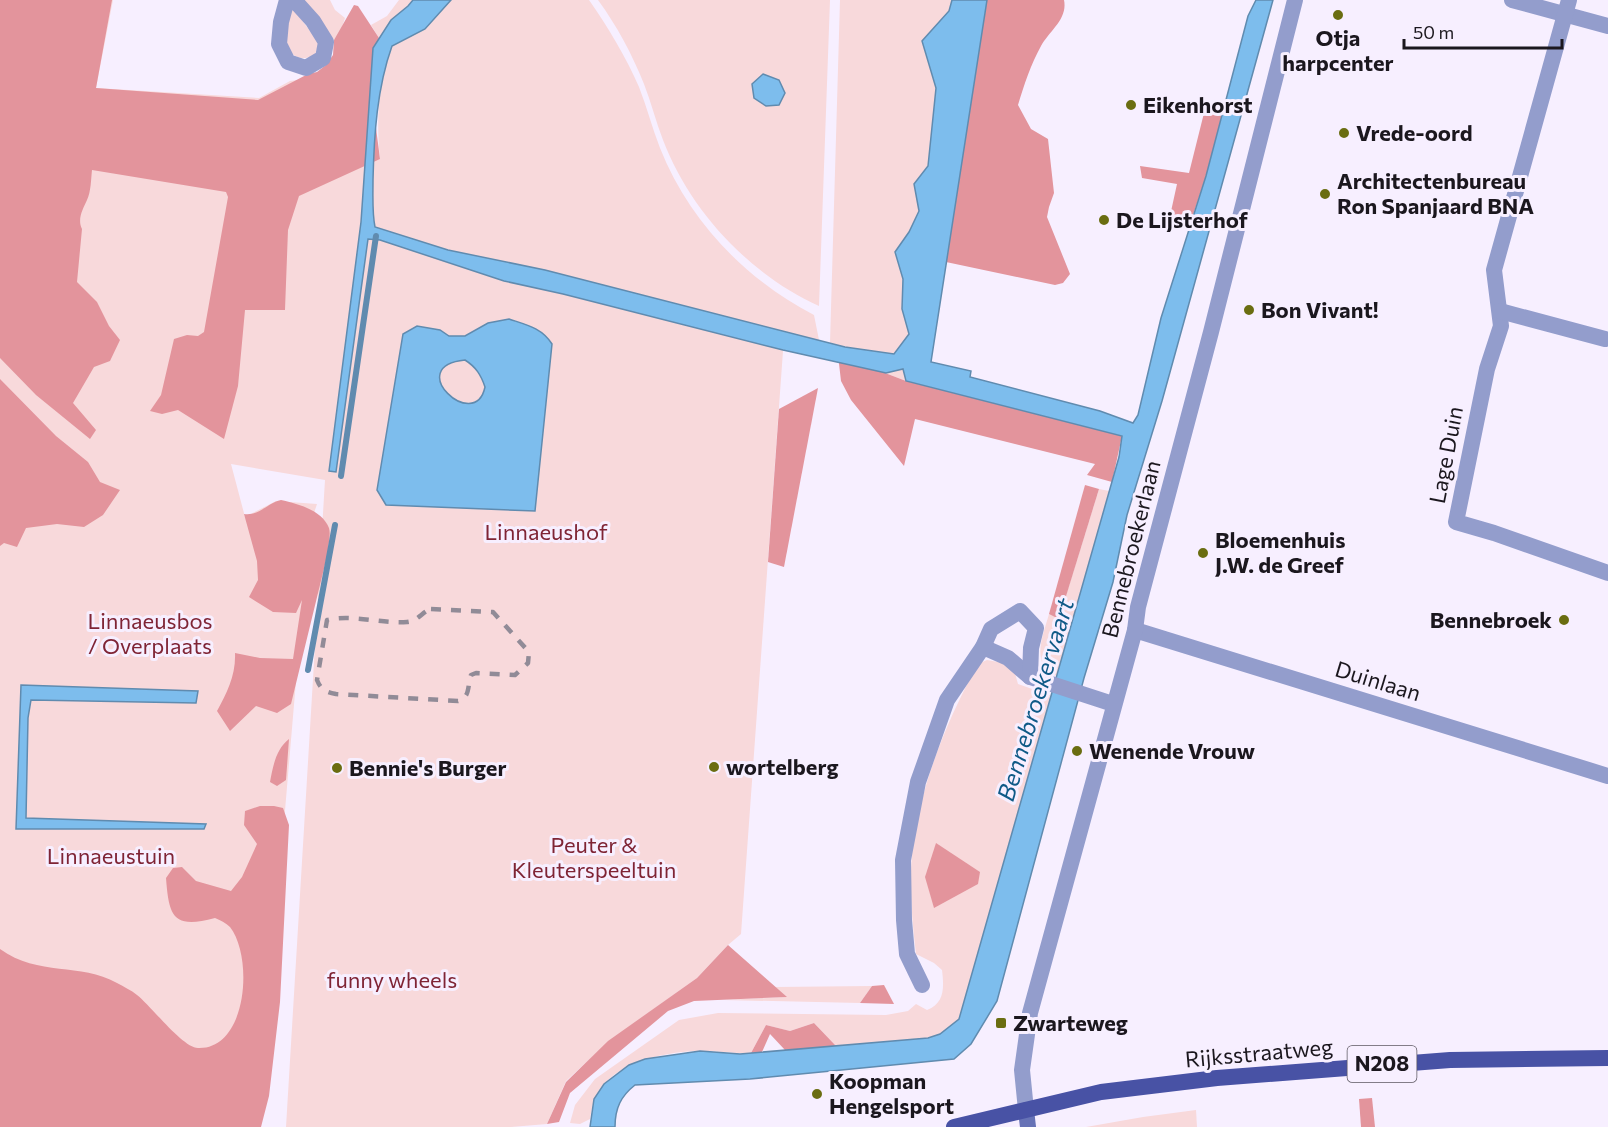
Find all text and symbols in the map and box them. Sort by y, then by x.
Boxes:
marker: Otja harpcenter [1331,8,1345,22]
scale bar [1404,12,1562,50]
text: 50 m [1413,21,1454,43]
place label: Otja harpcenter [1282,24,1394,76]
place label: Eikenhorst [1143,91,1253,118]
marker: Eikenhorst [1124,98,1138,112]
place label: Vrede-oord [1356,119,1473,146]
marker: Vrede-oord [1337,126,1351,140]
place label: Architectenbureau Ron Spanjaard BNA [1337,167,1534,219]
marker: Architectenbureau Ron Spanjaard BNA [1318,187,1332,201]
place label: De Lijsterhof [1116,206,1249,233]
marker: De Lijsterhof [1097,213,1111,227]
place label: Bon Vivant! [1261,296,1379,323]
marker: Bon Vivant! [1242,303,1256,317]
street label: Lage Duin [1423,404,1468,506]
street label: Bennebroekerlaan [1095,457,1166,640]
park label: Linnaeushof [484,518,608,545]
place label: Bloemenhuis J.W. de Greef [1215,526,1345,578]
marker: Bloemenhuis J.W. de Greef [1196,546,1210,560]
water label: Bennebroekervaart [990,594,1079,804]
place label: Bennebroek [1430,606,1552,633]
park label: Linnaeusbos / Overplaats [88,607,212,659]
marker: Bennebroek [1557,613,1571,627]
street label: Duinlaan [1332,655,1424,706]
place label: Wenende Vrouw [1089,737,1255,764]
marker: Wenende Vrouw [1070,744,1084,758]
place label: wortelberg [726,753,839,780]
place label: Bennie's Burger [349,754,506,781]
marker: wortelberg [707,760,721,774]
marker: Bennie's Burger [330,761,344,775]
park label: Peuter & Kleuterspeeltuin [512,831,676,883]
park label: Linnaeustuin [47,842,175,869]
park label: funny wheels [327,966,457,993]
place label: Zwarteweg [1013,1009,1128,1036]
marker: Zwarteweg [994,1016,1008,1030]
street label: Rijksstraatweg [1184,1033,1334,1072]
road number: N208 [1348,1046,1416,1082]
place label: Koopman Hengelsport [829,1067,954,1119]
marker: Koopman Hengelsport [810,1087,824,1101]

